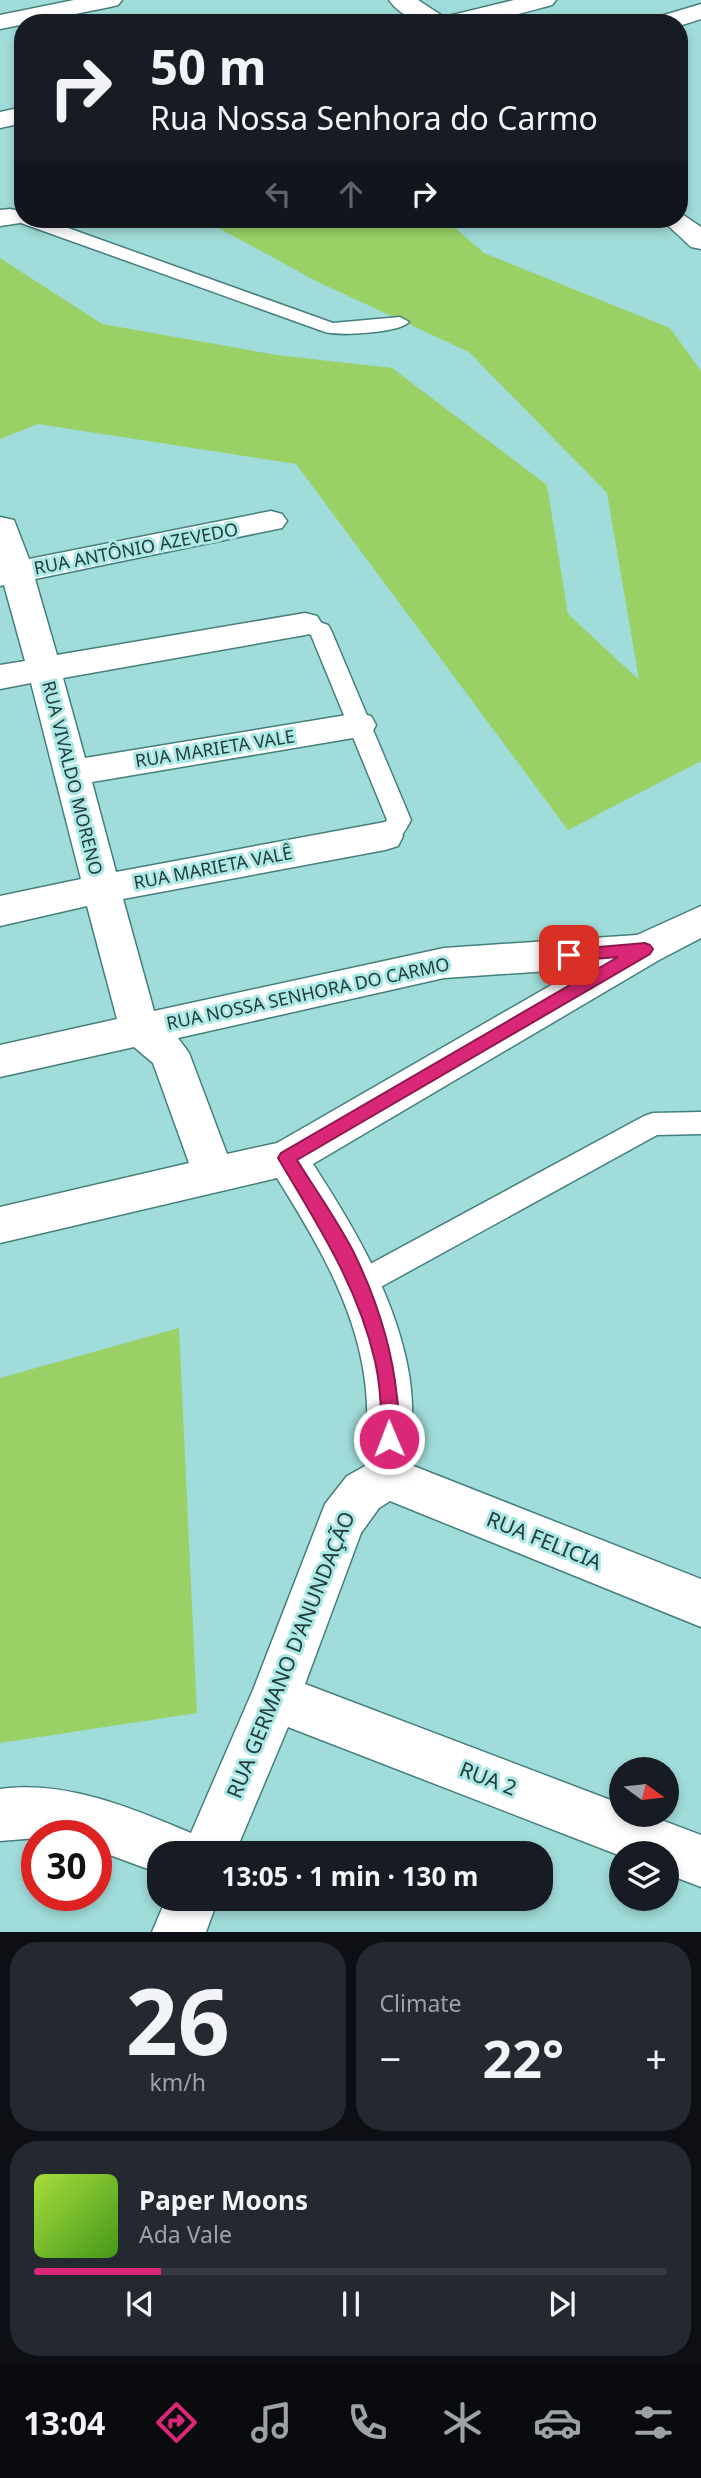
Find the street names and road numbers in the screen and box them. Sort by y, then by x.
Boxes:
street label: RUA ANTÔNIO AZEVEDO [32,516,240,580]
street label: RUA VIVALDO MORENO [37,678,109,877]
street label: RUA MARIETA VALE [133,724,296,772]
street label: RUA MARIETA VALÊ [131,840,294,894]
street label: RUA NOSSA SENHORA DO CARMO [164,951,451,1035]
street label: RUA FELICIA [483,1504,607,1576]
street label: RUA GERMANO D'ANUNDAÇÃO [220,1507,361,1802]
street label: RUA 2 [456,1754,521,1802]

